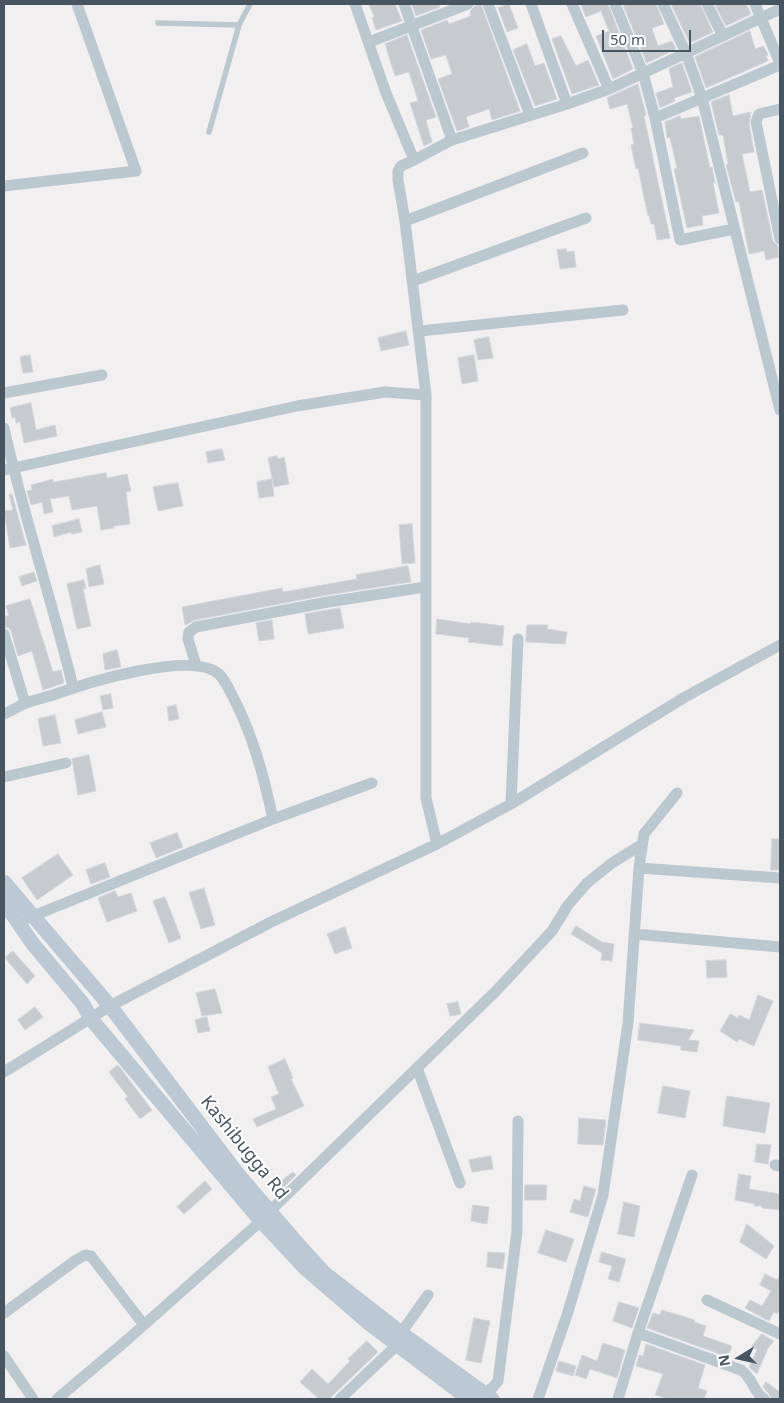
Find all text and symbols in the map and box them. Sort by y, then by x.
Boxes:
scale bar [604,20,693,52]
text: 50 m [610,29,645,49]
street label: Kashibugga Rd [196,1092,292,1204]
north arrow [714,1333,764,1383]
text: N [713,1353,734,1368]

